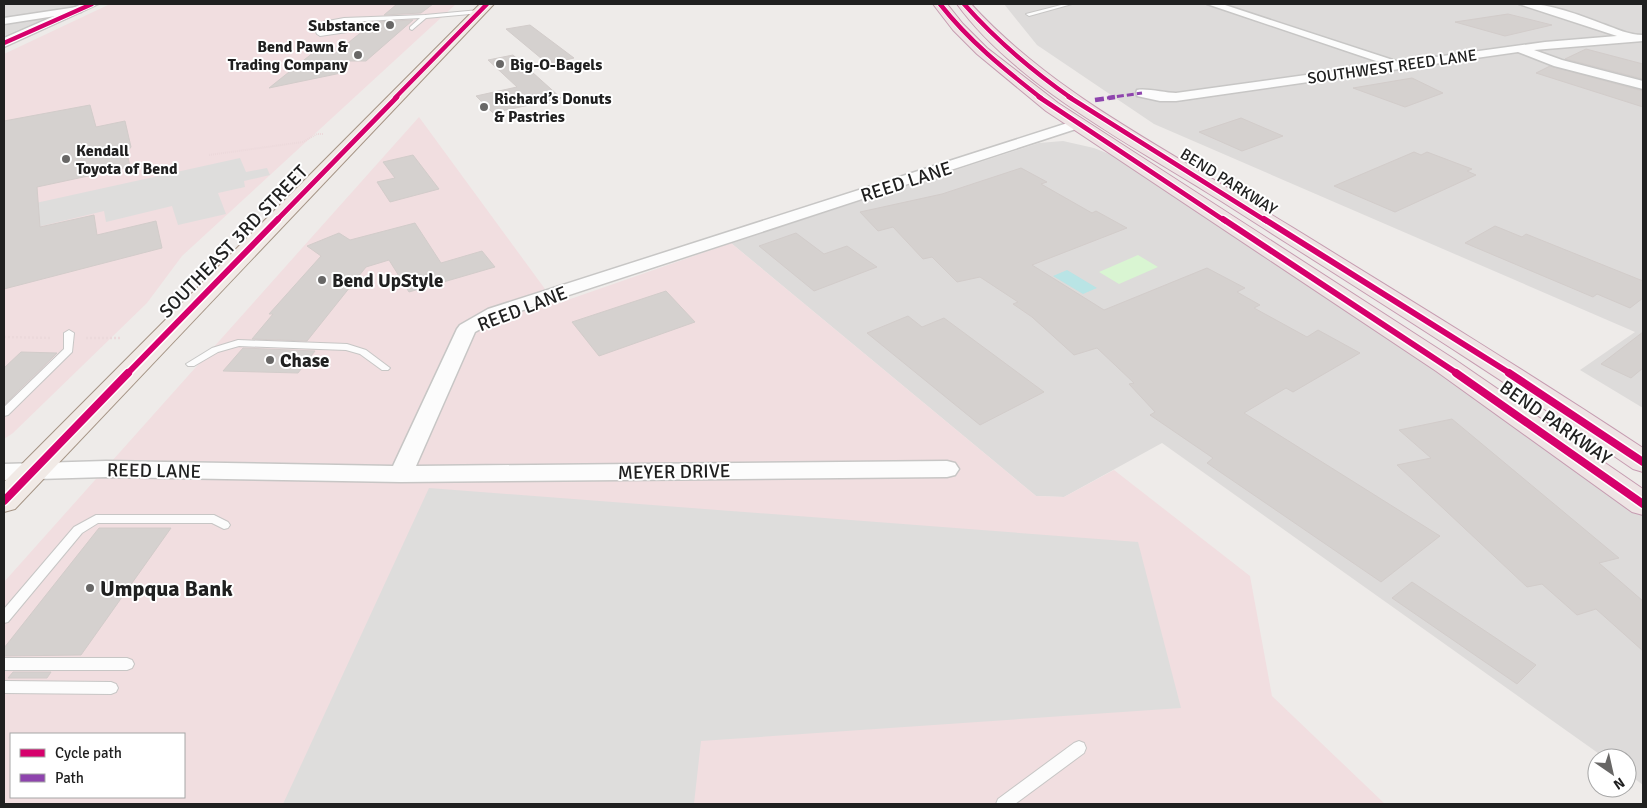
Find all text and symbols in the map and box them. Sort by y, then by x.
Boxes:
place label: Substance [308,16,380,36]
marker: Substance [384,19,396,31]
place label: Bend Pawn & Trading Company [228,37,348,75]
street label: SOUTHWEST REED LANE [1306,45,1478,89]
marker: Bend Pawn & Trading Company [352,49,364,61]
place label: Big-O-Bagels [510,55,602,75]
marker: Big-O-Bagels [494,58,506,70]
place label: Richard’s Donuts & Pastries [494,89,612,127]
marker: Richard’s Donuts & Pastries [478,101,490,113]
place label: Kendall Toyota of Bend [76,141,178,179]
street label: BEND PARKWAY [1176,144,1281,220]
marker: Kendall Toyota of Bend [60,153,72,165]
street label: REED LANE [858,156,955,208]
street label: SOUTHEAST 3RD STREET [154,160,314,323]
place label: Bend UpStyle [332,269,443,293]
marker: Bend UpStyle [316,274,328,286]
street label: REED LANE [474,281,571,337]
place label: Chase [280,349,330,373]
marker: Chase [264,354,276,366]
street label: BEND PARKWAY [1495,375,1617,471]
street label: REED LANE [107,458,201,484]
street label: MEYER DRIVE [617,459,731,485]
place label: Umpqua Bank [100,575,233,602]
marker: Umpqua Bank [84,582,96,594]
legend [10,733,185,798]
text: Cycle path [55,744,122,762]
north arrow [1587,748,1637,798]
text: Path [55,769,84,787]
text: N [1610,774,1628,793]

